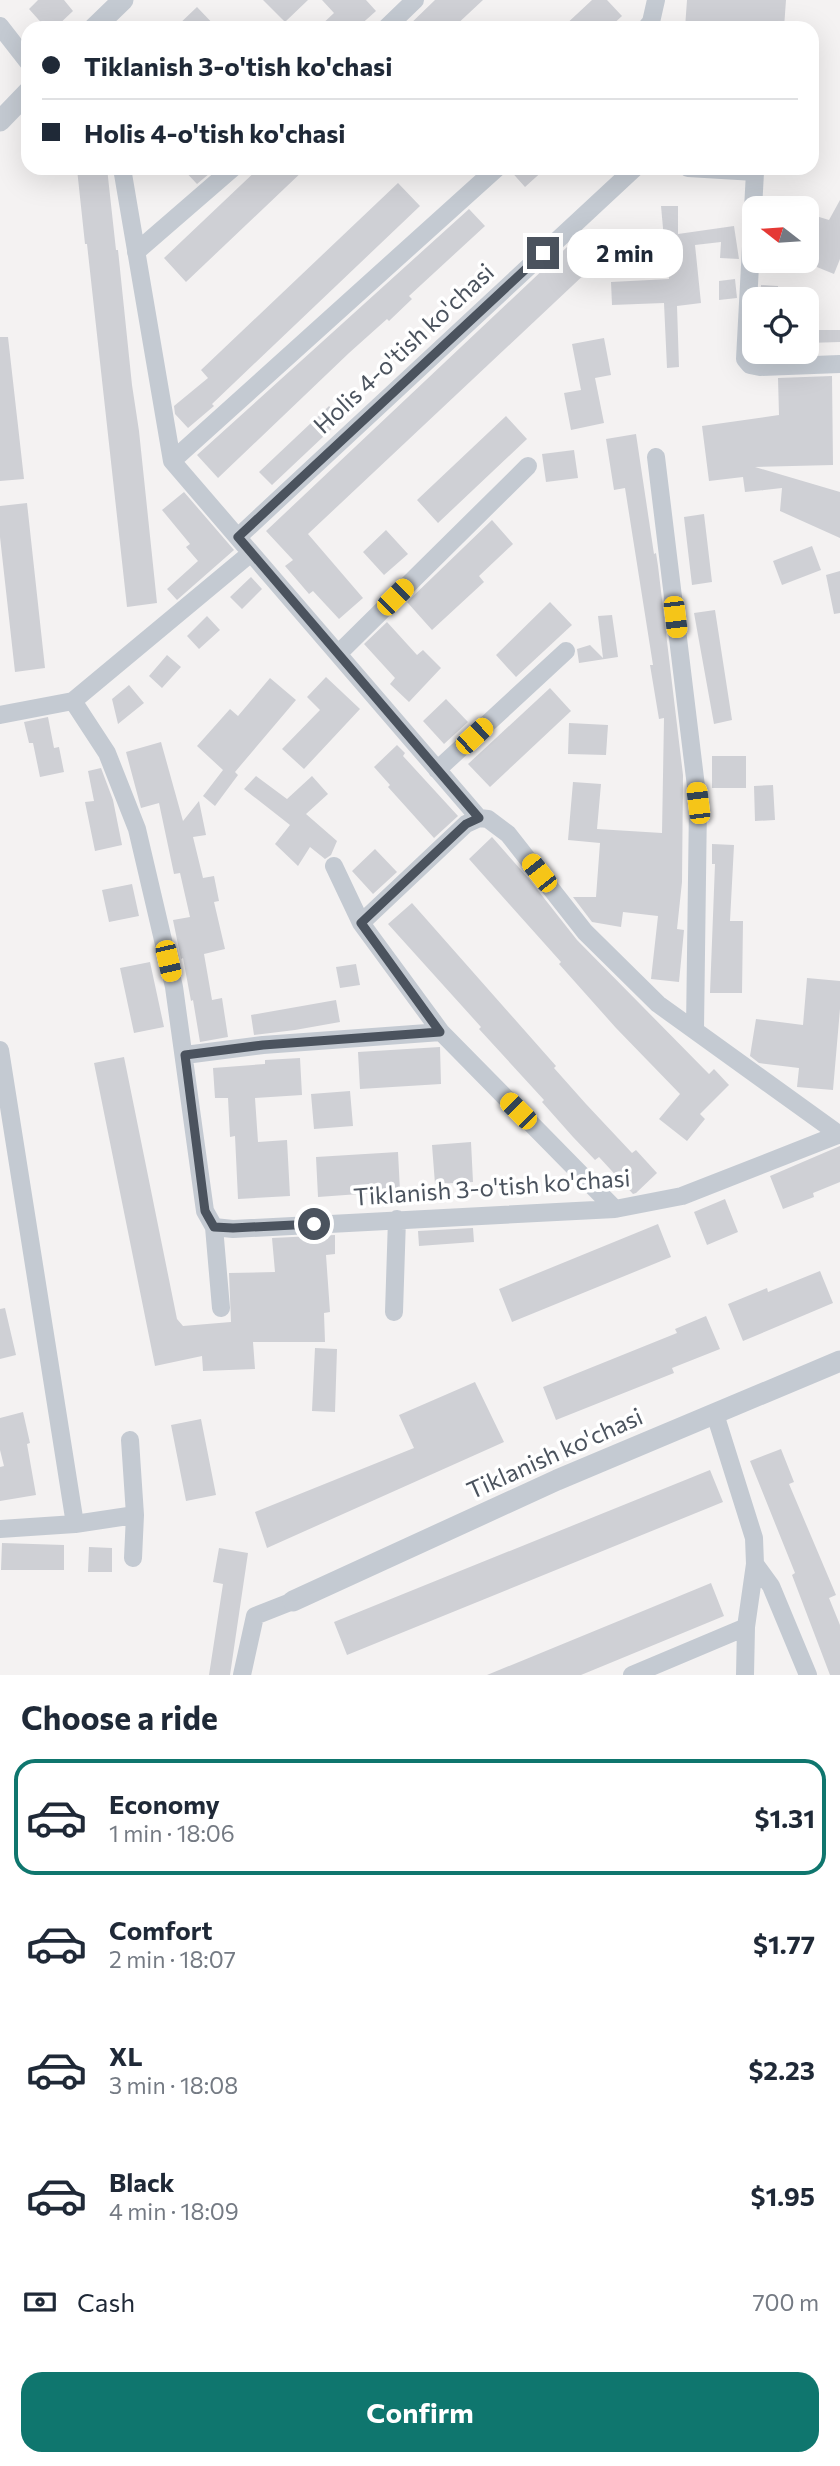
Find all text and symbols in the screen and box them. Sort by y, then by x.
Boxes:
text: Tiklanish 3-o'tish ko'chasi [84,50,392,81]
text: Holis 4-o'tish ko'chasi [84,117,346,148]
north arrow [742,196,819,273]
map controls [742,196,819,364]
callout: 2 min [568,229,683,278]
route end [527,237,559,269]
text: 2 min [596,239,654,267]
street label: Holis 4-o'tish ko'chasi [307,257,499,439]
button: locate [742,287,819,364]
car [373,575,418,619]
car [663,595,688,639]
car [452,714,497,758]
car [686,781,711,825]
car [518,850,561,896]
car [154,938,183,984]
car [496,1089,541,1133]
street label: Tiklanish 3-o'tish ko'chasi [352,1162,631,1211]
route start [298,1208,330,1240]
street label: Tiklanish ko'chasi [462,1401,647,1504]
text: Choose a ride [21,1697,218,1737]
icon: car [25,1786,88,1849]
text: Economy [109,1788,220,1819]
text: $1.31 [755,1802,815,1833]
text: 1 min · 18:06 [109,1819,235,1847]
icon: car [25,1912,88,1975]
text: Comfort [109,1914,212,1945]
text: $1.77 [753,1928,815,1959]
text: 2 min · 18:07 [109,1945,236,1973]
icon: car [25,2038,88,2101]
text: XL [109,2040,143,2071]
text: $2.23 [748,2054,815,2085]
text: 3 min · 18:08 [109,2071,238,2099]
icon: car [25,2164,88,2227]
text: Black [109,2166,175,2197]
text: $1.95 [751,2180,815,2211]
text: 4 min · 18:09 [109,2197,239,2225]
icon: cash [21,2283,59,2321]
text: Cash [77,2286,135,2317]
text: 700 m [752,2288,819,2316]
button: Confirm [21,2372,819,2452]

